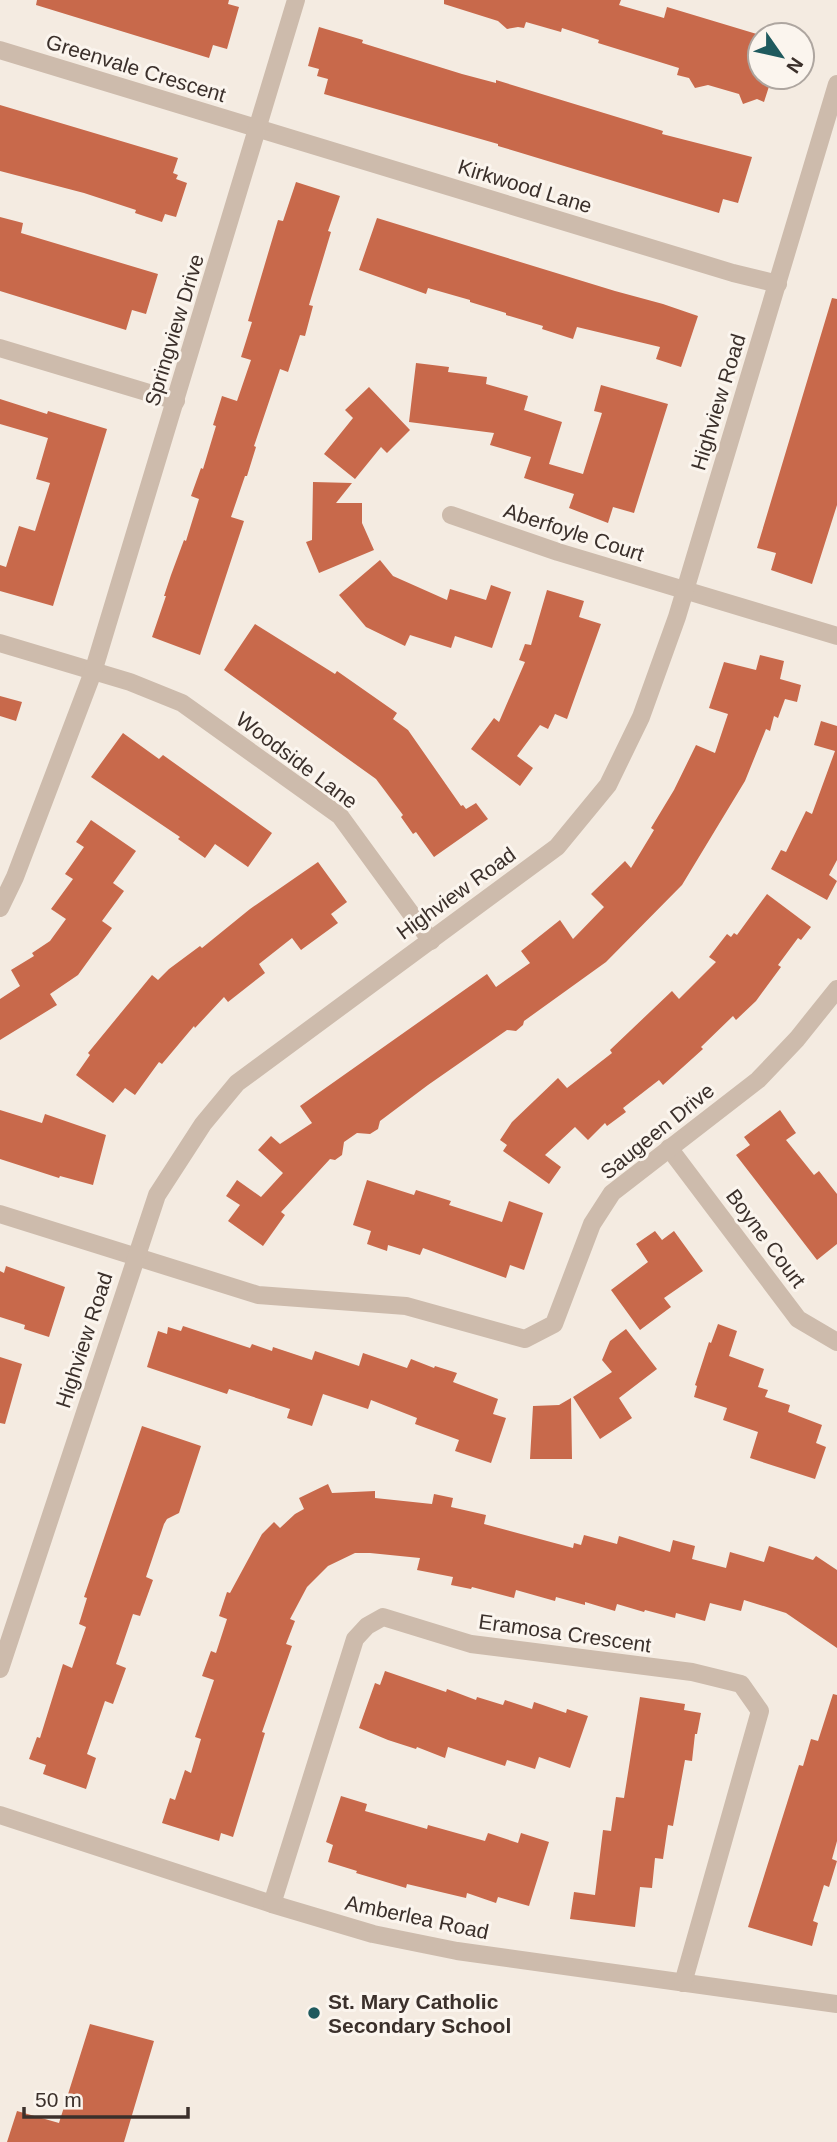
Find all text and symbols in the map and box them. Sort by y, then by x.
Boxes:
north arrow [746,21,816,91]
street label: Greenvale Crescent [43,30,229,106]
text: N [782,54,807,77]
street label: Kirkwood Lane [455,155,595,217]
street label: Springview Drive [140,251,208,409]
street label: Highview Road [686,331,750,473]
street label: Aberfoyle Court [501,499,647,566]
street label: Woodside Lane [232,707,362,813]
street label: Highview Road [392,842,520,944]
street label: Saugeen Drive [596,1078,718,1184]
street label: Boyne Court [722,1184,810,1292]
street label: Highview Road [51,1269,117,1411]
street label: Eramosa Crescent [477,1610,653,1657]
street label: Amberlea Road [343,1891,491,1943]
place label: St. Mary Catholic Secondary School [328,1990,511,2037]
marker: St. Mary Catholic Secondary School [306,2005,322,2021]
scale bar [24,2076,189,2120]
text: 50 m [35,2088,82,2111]

